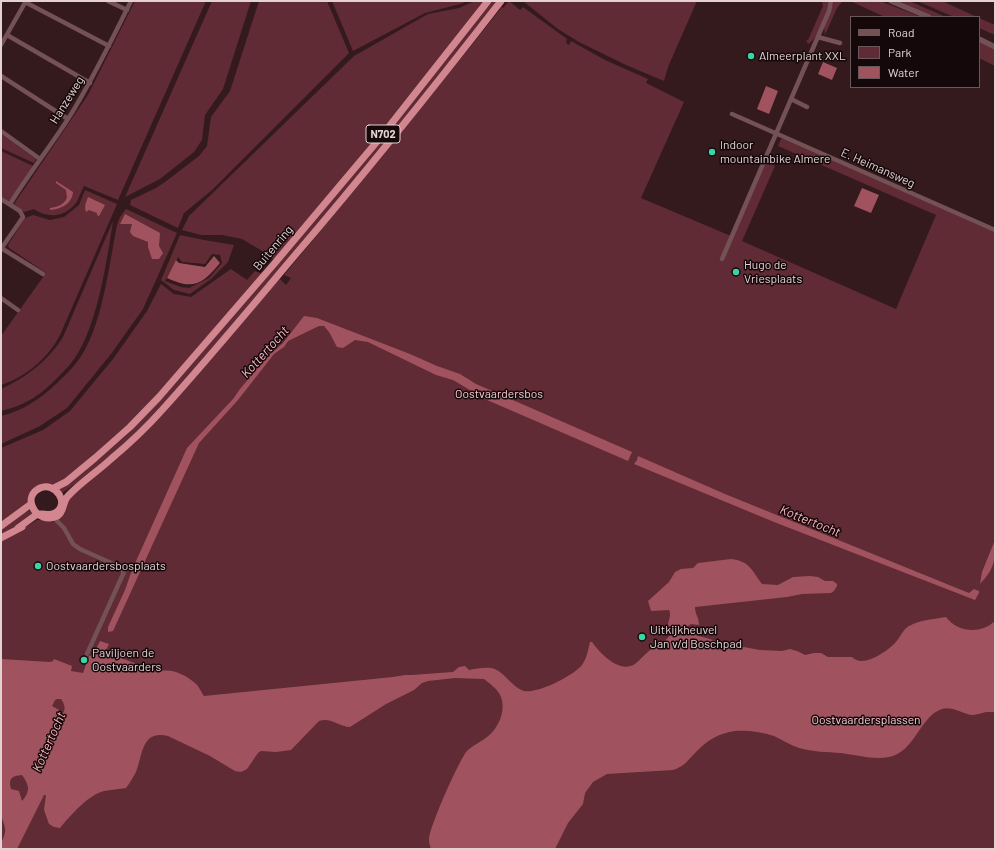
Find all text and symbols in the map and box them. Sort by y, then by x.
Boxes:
legend [850,16,980,88]
text: Road [888,25,915,39]
text: Park [888,45,912,59]
place label: Almeerplant XXL [759,49,846,63]
marker: Almeerplant XXL [746,51,756,61]
text: Water [888,65,919,79]
street label: Hanzeweg [47,74,87,126]
road number: N702 [366,125,400,143]
place label: Indoor mountainbike Almere [720,138,830,166]
street label: E. Heimansweg [839,145,917,191]
marker: Indoor mountainbike Almere [707,147,717,157]
street label: Buitenring [250,223,296,273]
place label: Hugo de Vriesplaats [744,258,802,286]
marker: Hugo de Vriesplaats [731,267,741,277]
water label: Kottertocht [238,323,292,381]
park label: Oostvaardersbos [455,387,543,401]
water label: Kottertocht [777,502,843,540]
place label: Oostvaardersbosplaats [46,559,166,573]
marker: Oostvaardersbosplaats [33,561,43,571]
place label: Uitkijkheuvel Jan v/d Boschpad [650,623,742,651]
marker: Uitkijkheuvel Jan v/d Boschpad [637,632,647,642]
place label: Paviljoen de Oostvaarders [92,646,161,674]
marker: Paviljoen de Oostvaarders [79,655,89,665]
water label: Kottertocht [29,710,69,774]
park label: Oostvaardersplassen [811,713,921,727]

